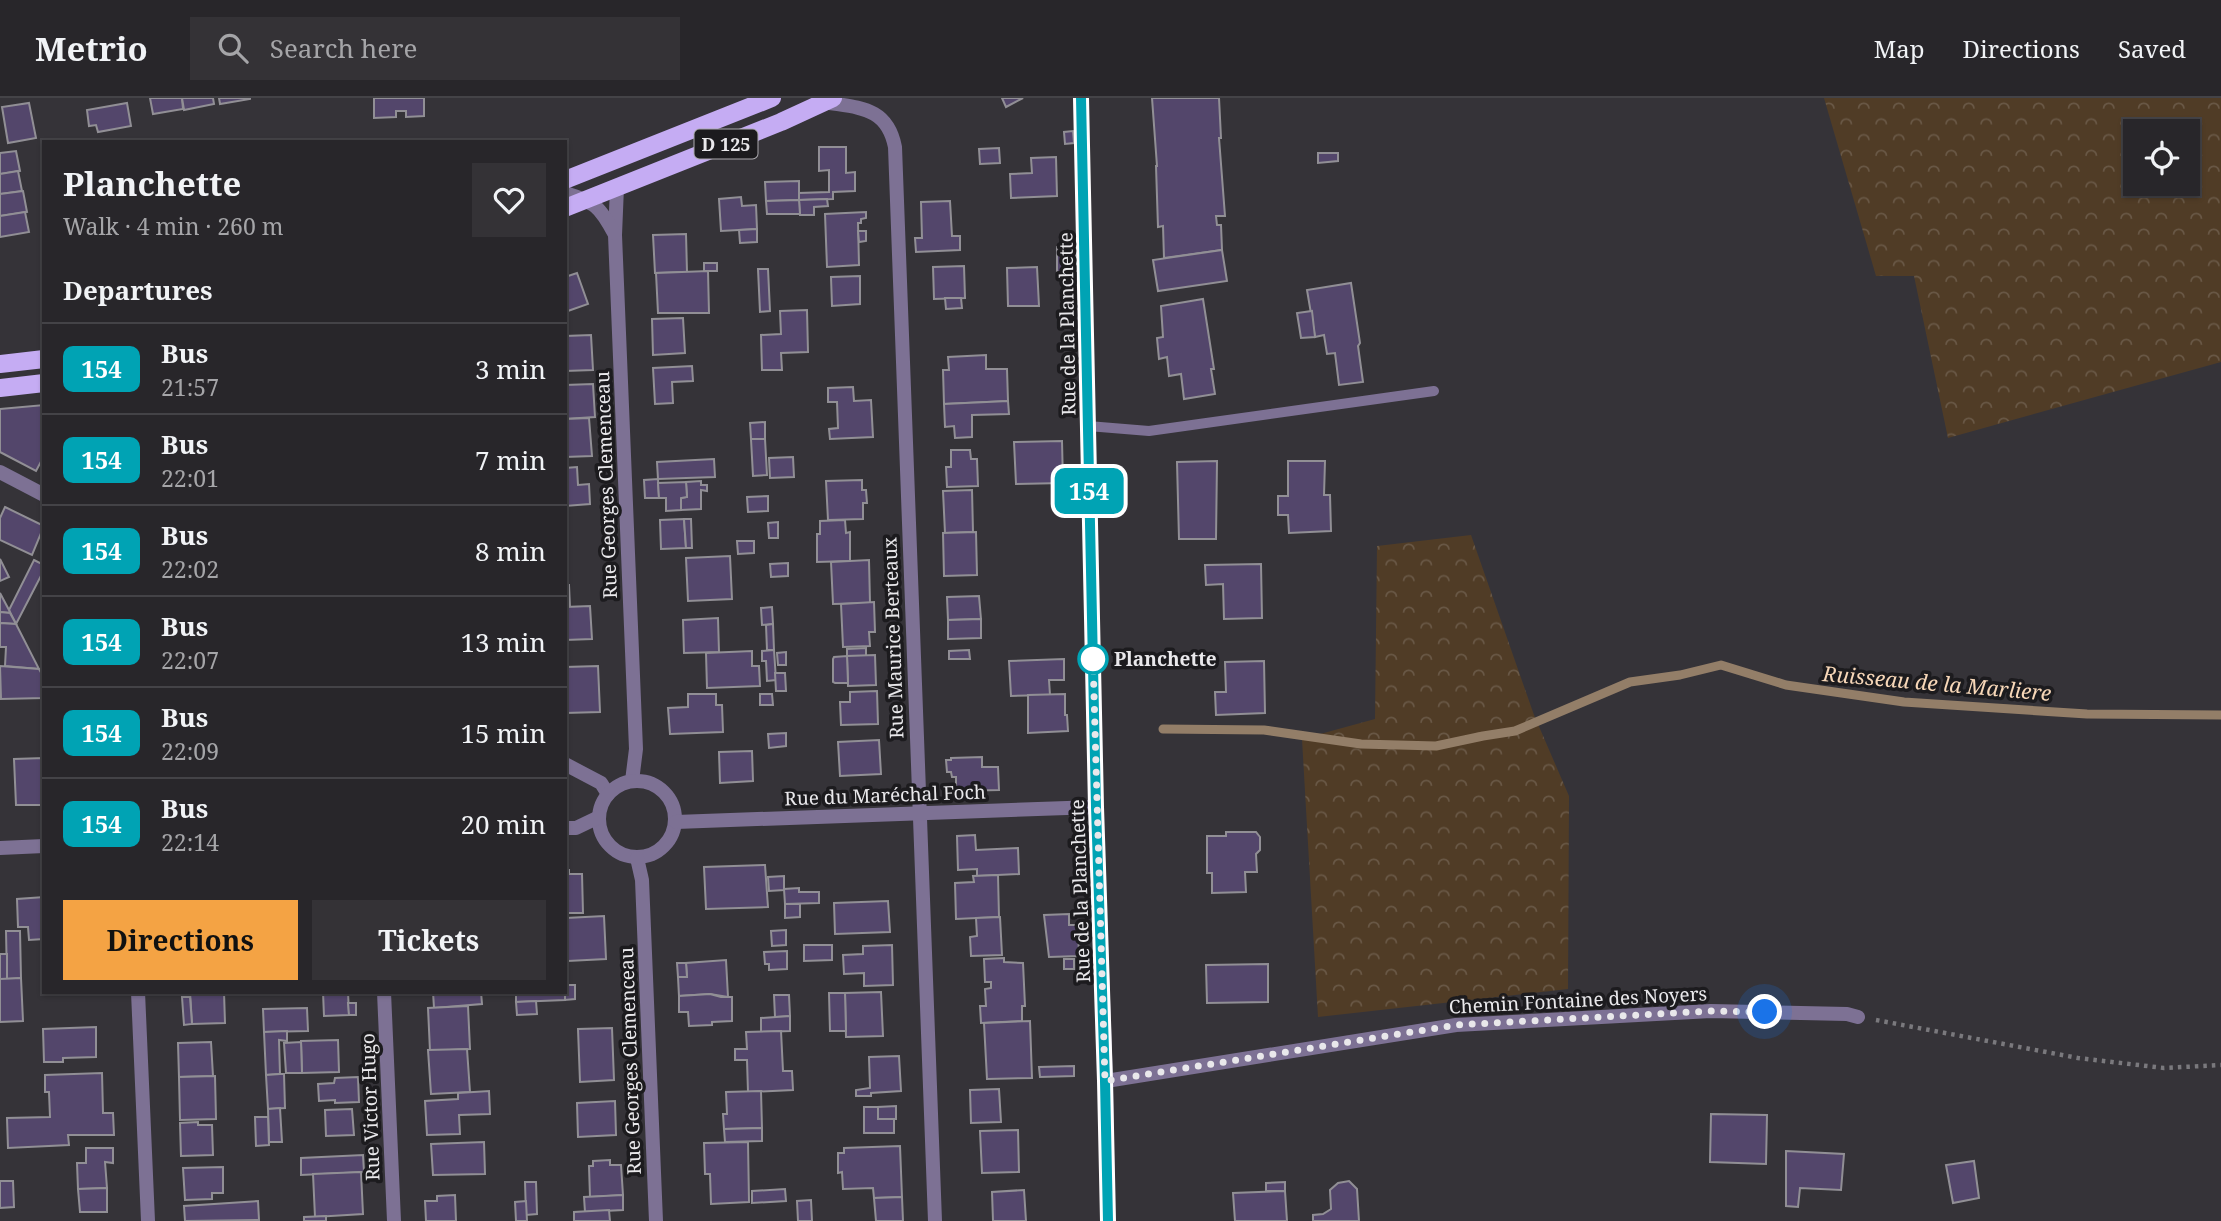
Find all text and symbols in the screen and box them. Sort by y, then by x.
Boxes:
search box [190,17,680,80]
text: Metrio [35,26,148,71]
icon: search [214,29,252,67]
text: Search here [270,30,417,66]
text: Map [1874,32,1925,65]
text: Directions [1963,32,2080,65]
text: Saved [2118,32,2186,65]
map controls [2123,119,2200,196]
button: locate [2123,119,2200,196]
road number: D 125 [694,130,758,158]
text: Planchette [63,161,241,206]
button: heart [472,163,546,237]
text: Walk · 4 min · 260 m [63,210,283,242]
street label: Rue de la Planchette [1052,232,1082,416]
text: Departures [63,272,213,308]
text: Bus [161,335,208,371]
text: 3 min [475,351,546,387]
text: 154 [81,352,122,385]
text: 21:57 [161,371,219,403]
street label: Rue Georges Clemenceau [589,371,623,599]
text: Bus [161,426,208,462]
text: 7 min [475,442,546,478]
text: 154 [81,443,122,476]
text: 22:01 [161,462,219,494]
line badge: 154 [1049,468,1129,514]
text: 154 [1069,474,1109,507]
text: Bus [161,517,208,553]
text: 8 min [475,533,546,569]
text: 154 [81,534,122,567]
street label: Rue Maurice Berteaux [876,537,910,739]
text: 22:02 [161,553,219,585]
text: Bus [161,608,208,644]
text: 13 min [461,624,546,660]
text: 154 [81,625,122,658]
text: 22:07 [161,644,219,676]
marker: Planchette [1078,644,1108,674]
place label: Planchette [1114,646,1217,672]
water label: Ruisseau de la Marliere [1820,659,2053,707]
text: Bus [161,699,208,735]
text: 15 min [461,715,546,751]
text: 154 [81,716,122,749]
text: 22:09 [161,735,219,767]
street label: Rue du Maréchal Foch [784,778,986,812]
text: Bus [161,790,208,826]
street label: Rue de la Planchette [1064,799,1096,983]
text: 20 min [461,806,546,842]
text: 154 [81,807,122,840]
text: 22:14 [161,826,219,858]
button: Directions [63,900,298,980]
button: Tickets [312,900,546,980]
street label: Rue Georges Clemenceau [613,947,647,1175]
street label: Chemin Fontaine des Noyers [1448,980,1708,1020]
your location [1747,994,1782,1029]
street label: Rue Victor Hugo [354,1033,386,1181]

